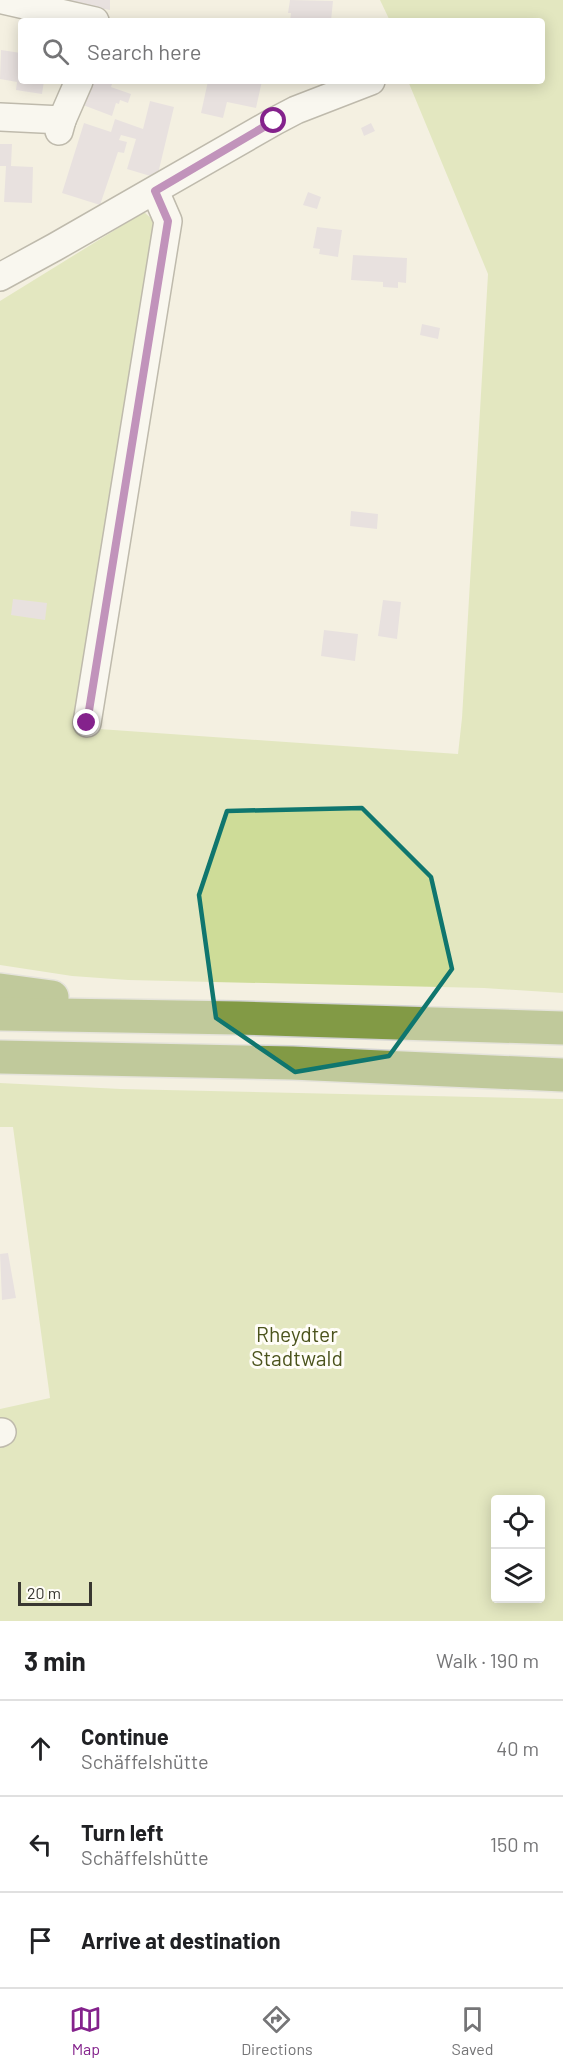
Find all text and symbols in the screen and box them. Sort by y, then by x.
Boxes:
search box [18,18,545,84]
icon: search [39,35,72,68]
text: Search here [87,38,201,64]
route start [260,107,286,133]
route end [73,709,99,735]
park label: Rheydter Stadtwald [251,1321,343,1370]
map controls [491,1495,545,1603]
button: locate [491,1495,545,1549]
button: layers [491,1549,545,1603]
scale bar [18,1579,92,1606]
text: 20 m [27,1583,61,1602]
text: 3 min [24,1645,86,1676]
text: Walk · 190 m [436,1648,539,1672]
text: Continue [81,1723,169,1749]
icon: ahead [24,1732,57,1765]
text: 40 m [496,1736,539,1760]
text: Schäffelshütte [81,1749,209,1773]
text: Turn left [81,1819,164,1845]
icon: left [24,1828,57,1861]
text: 150 m [490,1832,539,1856]
text: Schäffelshütte [81,1845,209,1869]
icon: arrive [24,1924,57,1957]
text: Arrive at destination [81,1927,280,1953]
tab: Map [69,2003,102,2058]
tab: Directions [241,2003,313,2058]
tab: Saved [452,2003,494,2058]

